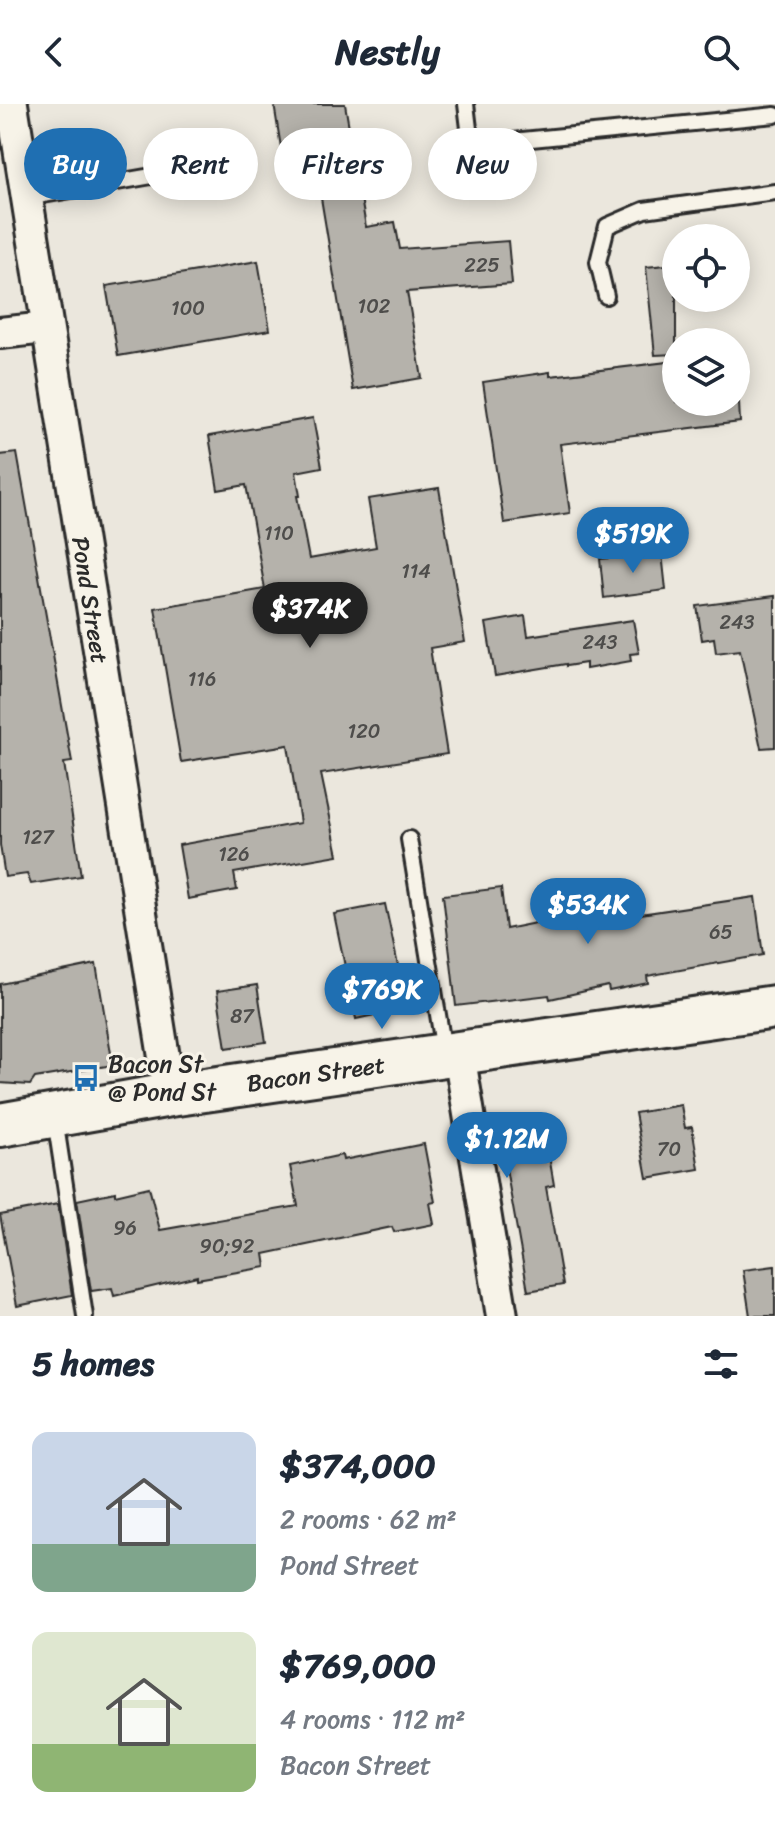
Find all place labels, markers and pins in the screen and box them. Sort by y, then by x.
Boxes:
pin: $519K [577,507,689,575]
pin: $374K [254,582,366,650]
pin: $534K [532,878,644,946]
pin: $769K [326,963,438,1031]
place label: Bacon St @ Pond St [108,1043,217,1113]
bus stop icon: Bacon St @ Pond St [71,1063,101,1093]
pin: $1.12M [442,1112,572,1180]

